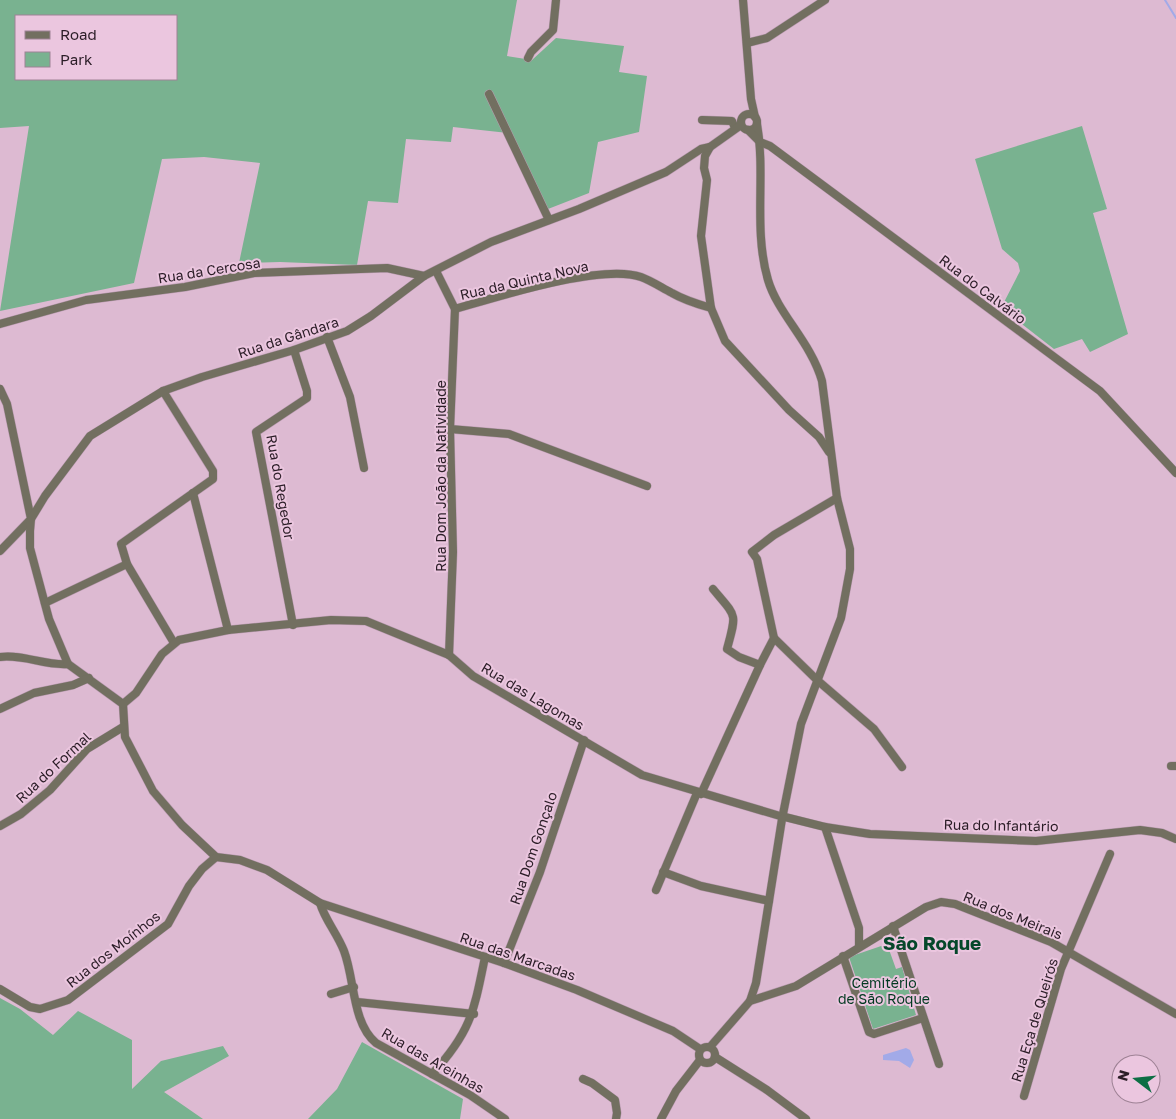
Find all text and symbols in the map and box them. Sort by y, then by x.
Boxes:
legend [15,15,178,80]
text: Road [60,25,97,43]
text: Park [60,50,93,68]
street label: Rua do Calvário [936,251,1030,327]
street label: Rua da Cercosa [157,254,261,286]
street label: Rua da Quinta Nova [458,257,590,303]
street label: Rua da Gândara [235,313,341,361]
street label: Rua Dom João da Natividade [432,380,449,572]
street label: Rua do Regedor [263,433,299,541]
street label: Rua das Lagomas [478,658,588,734]
street label: Rua do Formal [12,728,94,806]
street label: Rua Dom Gonçalo [506,789,560,907]
street label: Rua do Infantário [943,815,1059,835]
street label: Rua dos Meirais [961,887,1065,943]
street label: Rua dos Moínhos [63,907,163,991]
street label: Rua das Marcadas [458,928,578,984]
district label: São Roque [883,931,981,954]
street label: Rua Eça de Queirós [1007,956,1061,1084]
park label: Cemitério de São Roque [838,974,930,1007]
street label: Rua das Areinhas [379,1024,487,1096]
north arrow [1111,1054,1161,1104]
text: N [1113,1068,1133,1083]

